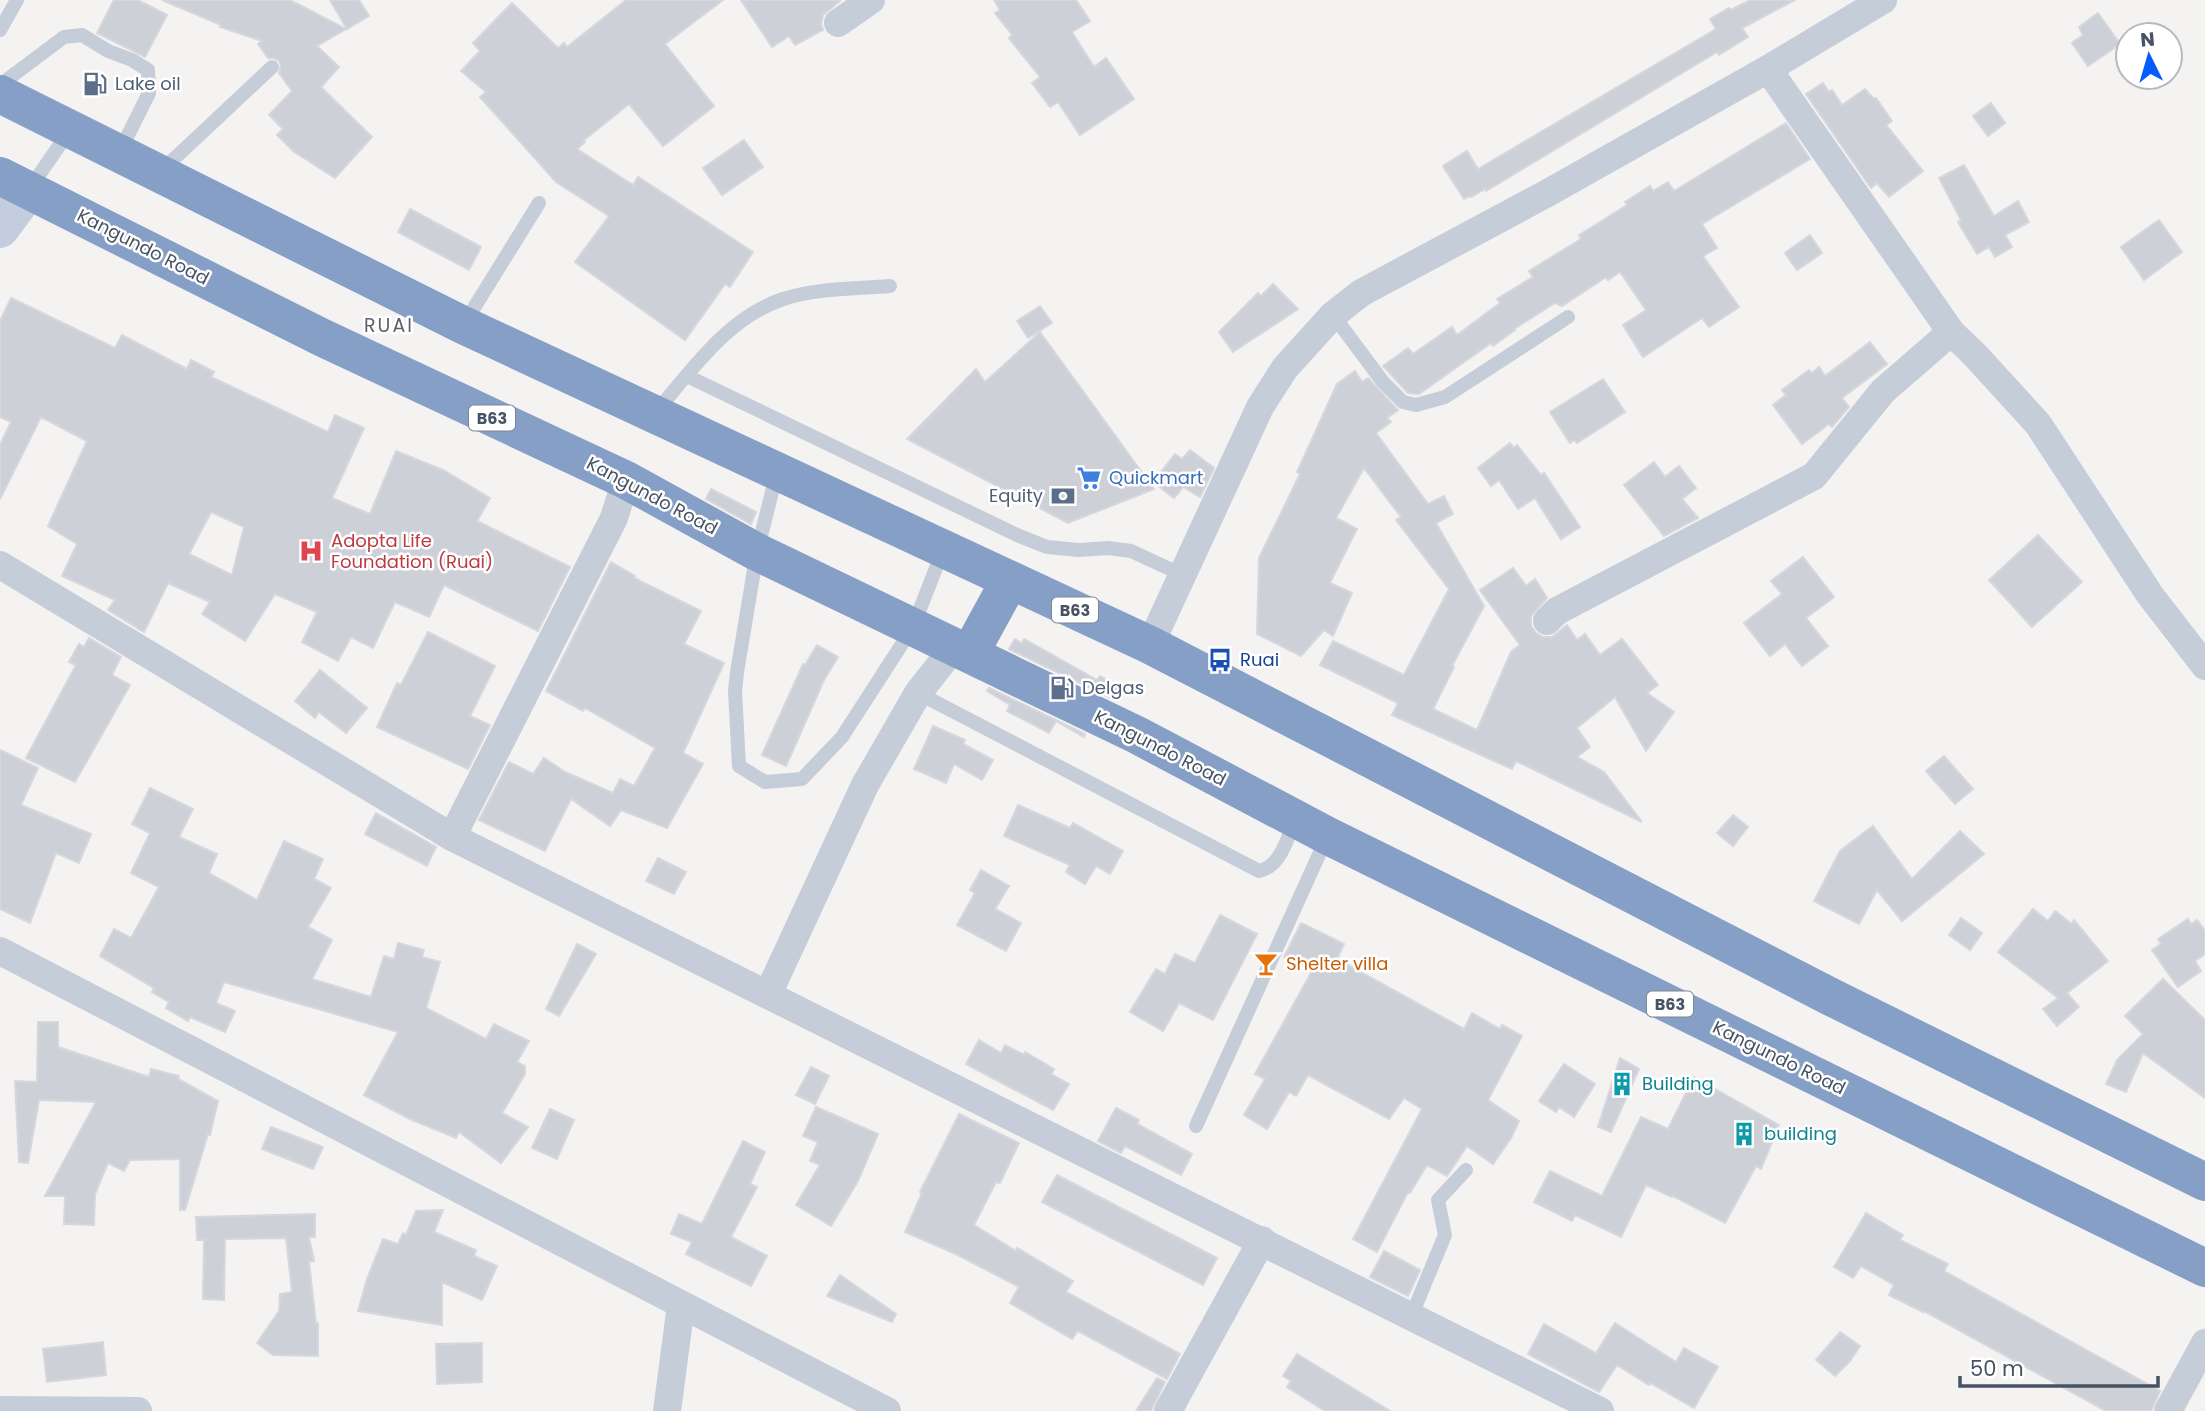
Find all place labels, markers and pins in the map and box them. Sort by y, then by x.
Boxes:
fuel station icon: Lake oil [81,70,109,98]
place label: Lake oil [115,71,181,96]
supermarket icon: Quickmart [1075,464,1103,492]
place label: Quickmart [1109,465,1203,490]
bank icon: Equity [1049,482,1077,510]
place label: Equity [989,483,1043,508]
place label: Adopta Life Foundation (Ruai) [331,528,493,574]
hospital icon: Adopta Life Foundation (Ruai) [297,537,325,565]
bus stop icon: Ruai [1206,646,1234,674]
place label: Ruai [1240,647,1279,672]
fuel station icon: Delgas [1048,674,1076,702]
place label: Delgas [1082,675,1144,700]
bar icon: Shelter villa [1252,950,1280,978]
place label: Shelter villa [1286,951,1388,976]
building icon: Building [1608,1070,1636,1098]
place label: Building [1642,1071,1714,1096]
building icon: building [1730,1120,1758,1148]
place label: building [1764,1121,1837,1146]

